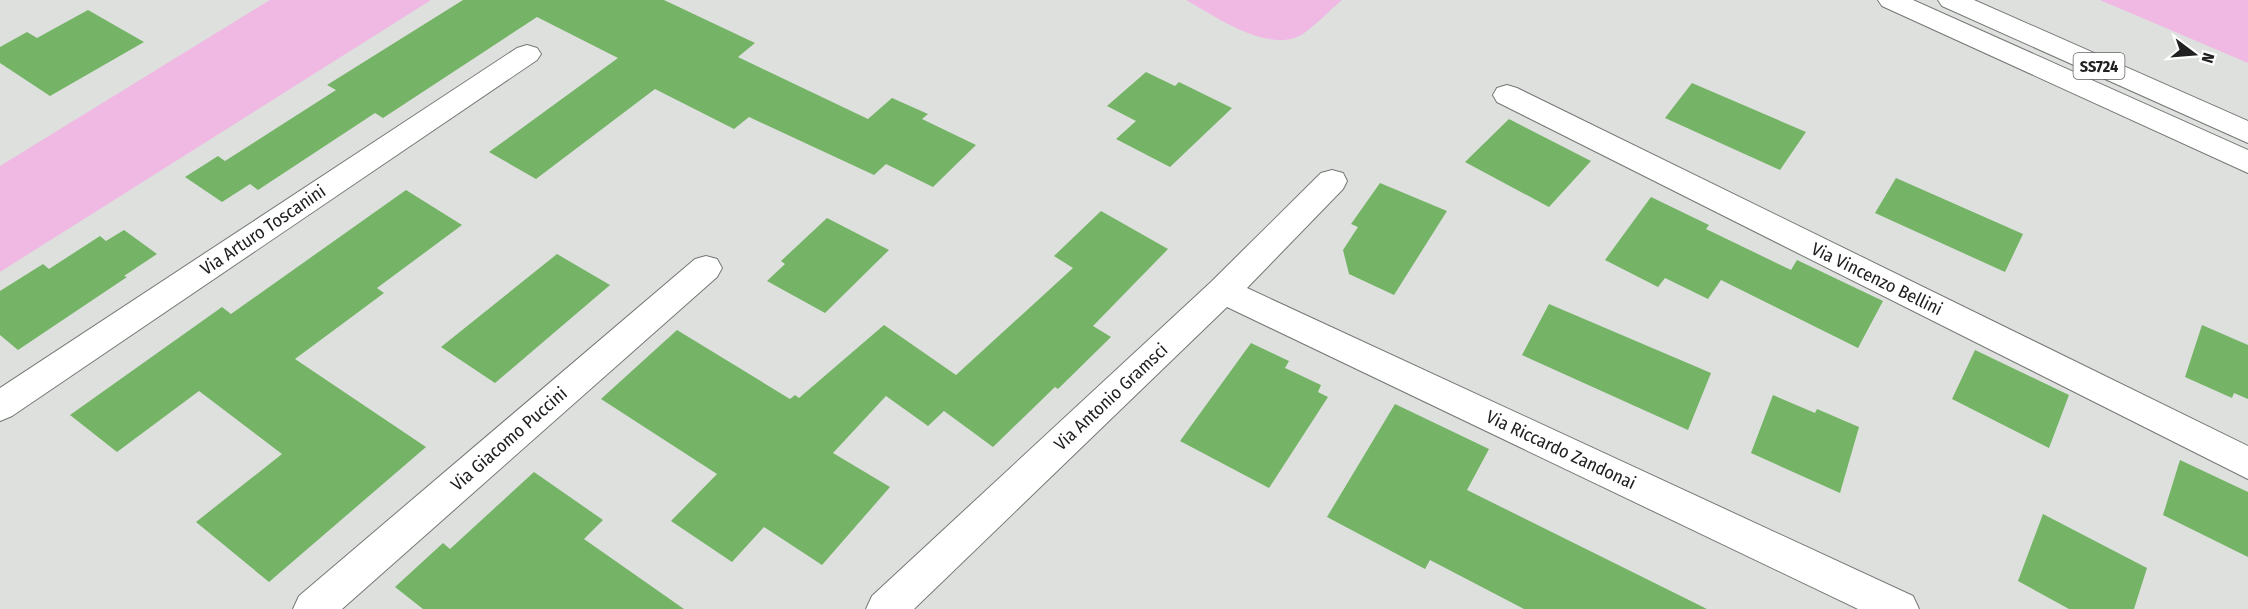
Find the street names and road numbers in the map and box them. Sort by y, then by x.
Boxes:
road number: SS724 [2074,53,2124,79]
street label: Via Arturo Toscanini [196,180,330,280]
street label: Via Vincenzo Bellini [1808,238,1946,320]
street label: Via Antonio Gramsci [1050,339,1172,455]
street label: Via Giacomo Puccini [446,383,572,495]
street label: Via Riccardo Zandonai [1483,406,1639,494]

